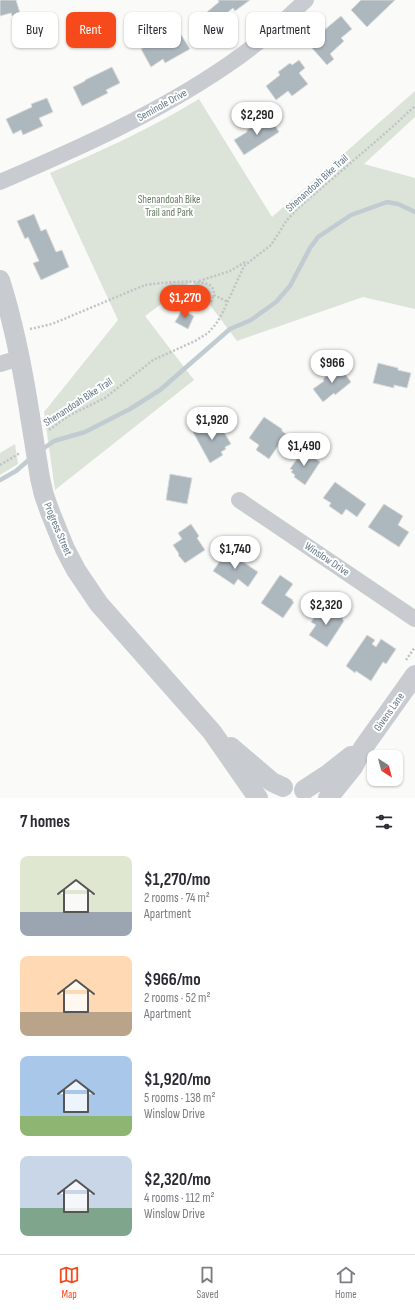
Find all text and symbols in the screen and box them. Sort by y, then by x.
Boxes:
chip: Buy [12,12,58,48]
chip: Rent [66,12,116,48]
chip: Filters [124,12,181,48]
chip: New [189,12,238,48]
chip: Apartment [246,12,325,48]
street label: Seminole Drive [135,86,189,124]
pin: $2,290 [224,102,290,136]
text: $2,290 [240,107,274,123]
street label: Shenandoah Bike Trail [283,152,351,214]
park label: Shenandoah Bike Trail and Park [138,193,200,219]
pin: $1,270 [152,285,218,319]
text: $1,270 [169,290,201,306]
pin: $966 [308,350,356,384]
text: $966 [319,355,345,371]
street label: Shenandoah Bike Trail [41,375,115,429]
pin: $1,920 [179,407,245,441]
text: $1,920 [195,412,229,428]
pin: $1,490 [271,433,337,467]
text: $1,490 [287,438,321,454]
street label: Progress Street [41,500,75,558]
pin: $1,740 [202,536,268,570]
street label: Winslow Drive [302,539,352,579]
text: $1,740 [219,541,251,557]
pin: $2,320 [293,592,359,626]
text: $2,320 [309,597,343,613]
street label: Givens Lane [371,690,407,734]
north arrow [367,750,403,786]
map controls [367,750,403,786]
icon: filters [373,811,395,833]
text: 7 homes [20,812,70,832]
text: $1,270/mo [144,870,210,890]
icon: home [52,872,100,920]
text: 2 rooms · 74 m² [144,890,210,906]
text: Apartment [144,906,191,922]
text: $966/mo [144,970,201,990]
icon: home [52,972,100,1020]
text: 2 rooms · 52 m² [144,990,211,1006]
text: Apartment [144,1006,191,1022]
text: $1,920/mo [144,1070,211,1090]
icon: home [52,1072,100,1120]
text: 5 rooms · 138 m² [144,1090,215,1106]
text: Winslow Drive [144,1106,205,1122]
text: $2,320/mo [144,1170,211,1190]
icon: home [52,1172,100,1220]
text: 4 rooms · 112 m² [144,1190,215,1206]
text: Winslow Drive [144,1206,205,1222]
tab: Map [58,1264,80,1301]
tab: Saved [196,1264,219,1301]
tab: Home [335,1264,357,1301]

